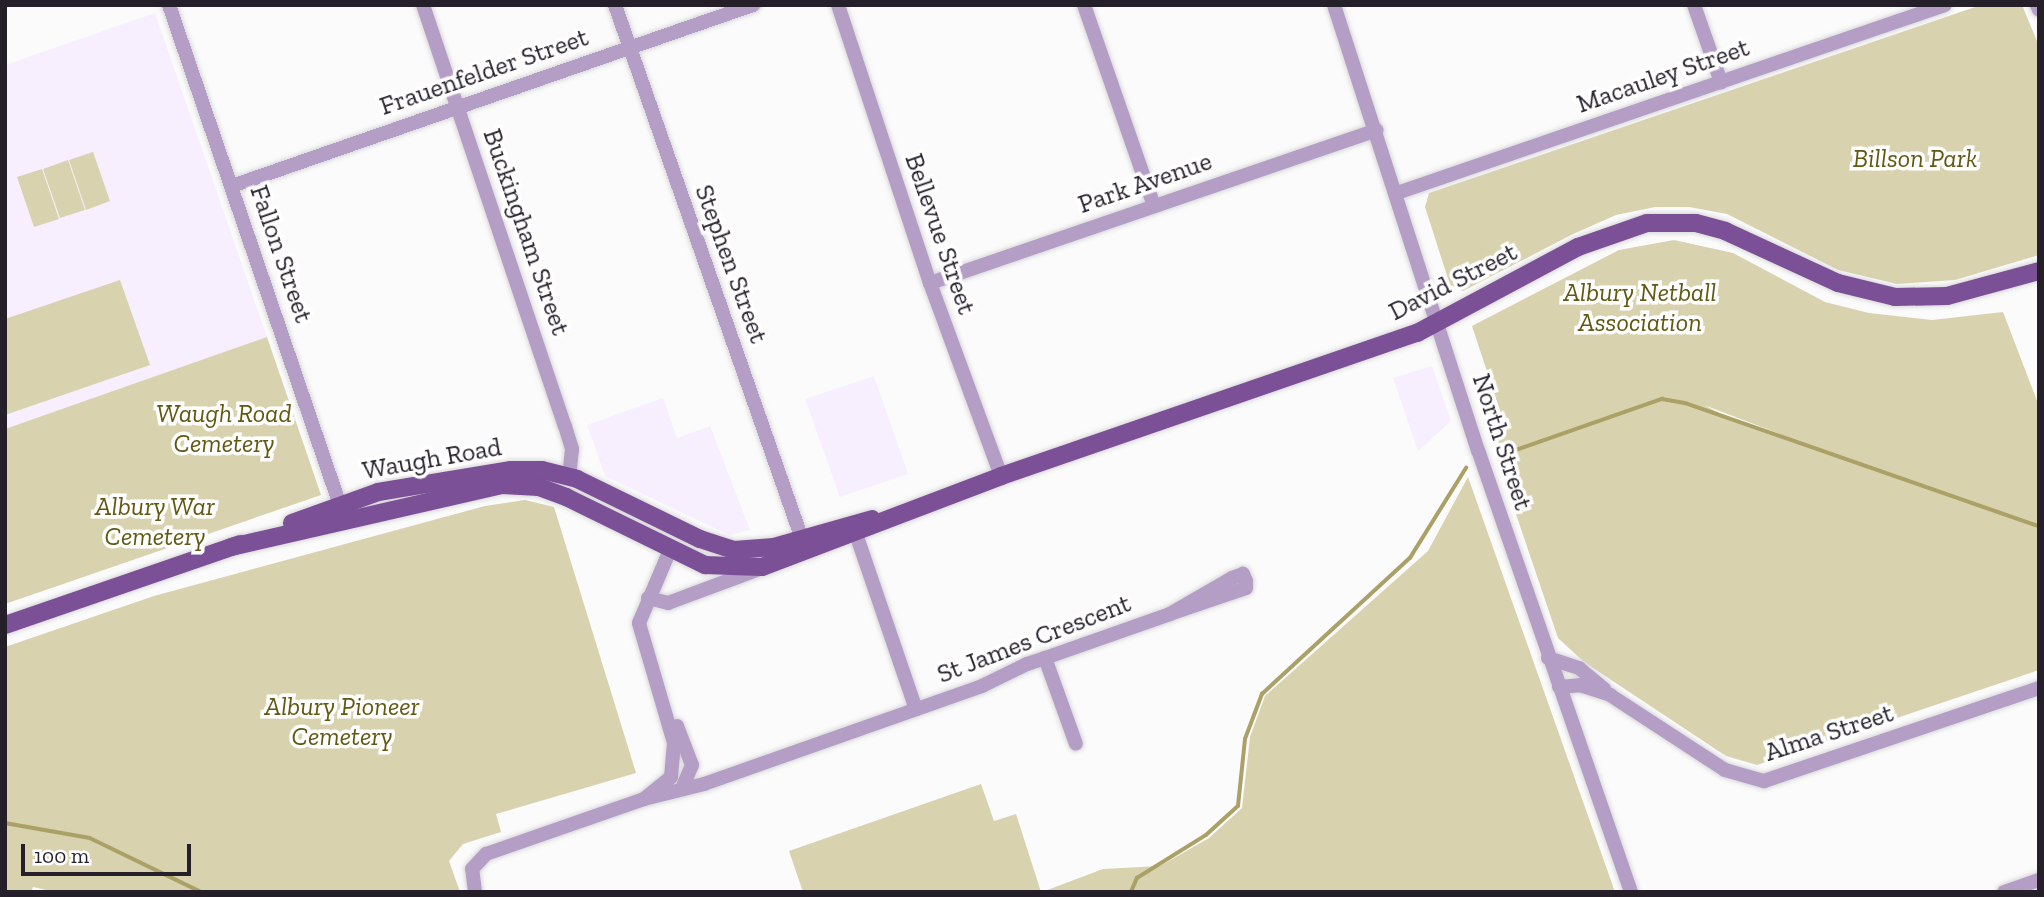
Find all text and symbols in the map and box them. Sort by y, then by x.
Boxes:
street label: Frauenfelder Street [375,22,593,122]
street label: Macauley Street [1572,32,1754,120]
street label: Buckingham Street [476,125,576,339]
park label: Billson Park [1853,143,1977,175]
street label: Park Avenue [1074,145,1216,221]
street label: Bellevue Street [898,150,982,318]
street label: Fallon Street [243,181,319,327]
street label: Stephen Street [688,181,774,347]
street label: David Street [1384,236,1522,328]
park label: Albury Netball Association [1563,277,1717,338]
street label: North Street [1465,370,1539,514]
park label: Waugh Road Cemetery [156,398,292,460]
street label: Waugh Road [360,431,504,487]
park label: Albury War Cemetery [95,491,215,552]
street label: St James Crescent [933,588,1135,690]
park label: Albury Pioneer Cemetery [264,691,420,752]
street label: Alma Street [1761,698,1897,768]
scale bar [24,830,194,874]
text: 100 m [34,843,89,868]

